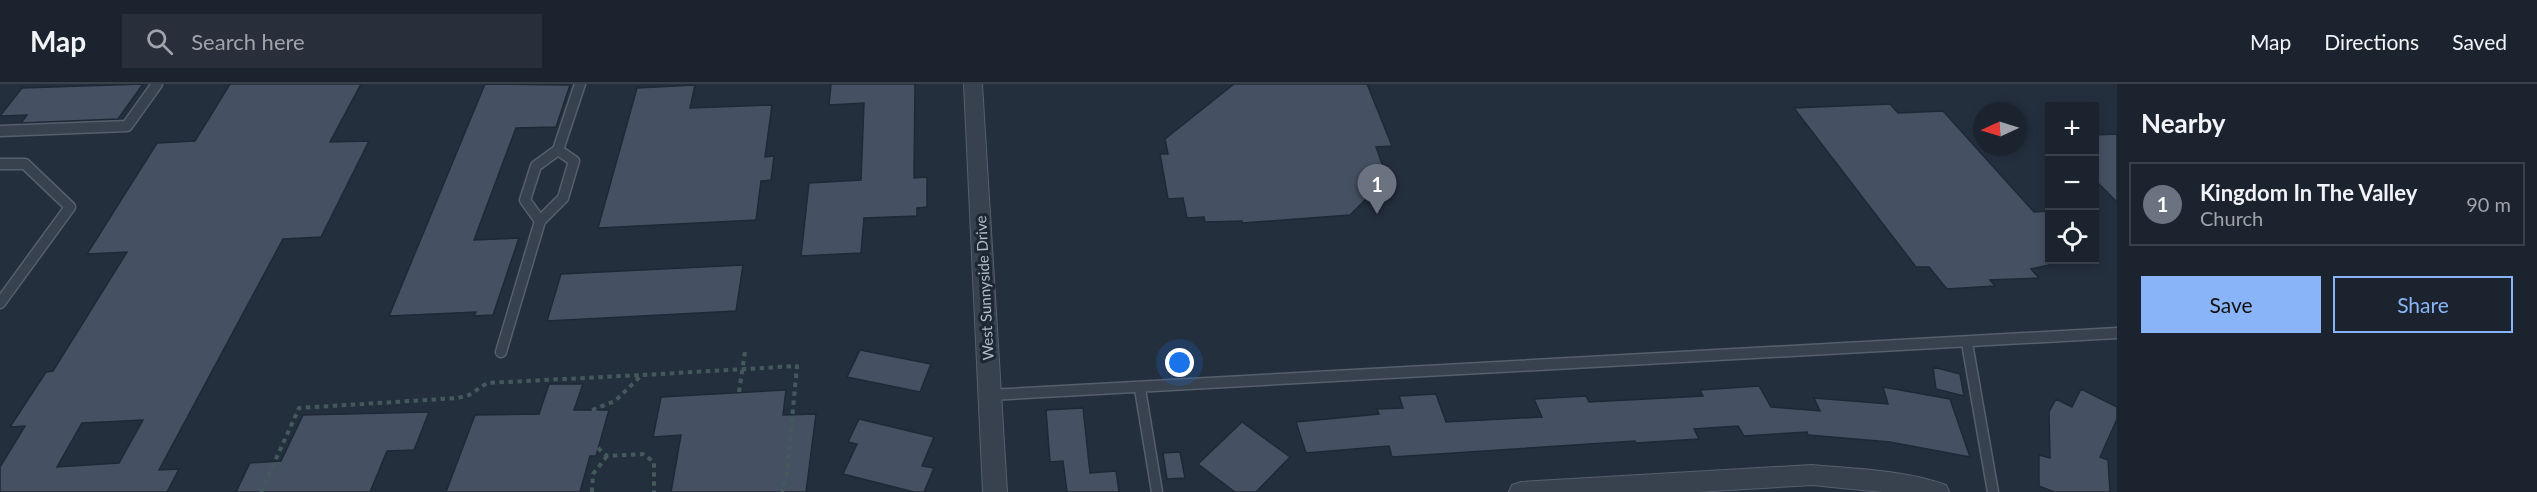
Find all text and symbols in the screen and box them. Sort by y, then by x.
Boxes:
search box [122,14,542,68]
text: Map [30,24,86,58]
icon: search [143,25,176,58]
text: Search here [191,28,305,55]
text: Map [2250,29,2291,54]
text: Directions [2324,29,2419,54]
text: Saved [2452,29,2507,54]
north arrow [1973,102,2027,156]
map controls [2045,102,2099,264]
button: + [2045,102,2099,156]
text: Nearby [2141,107,2226,139]
button: − [2045,156,2099,210]
pin: 1 [1358,164,1396,214]
text: Kingdom In The Valley [2200,179,2417,206]
text: 1 [2157,192,2168,216]
text: 90 m [2466,192,2511,216]
text: Church [2200,206,2263,230]
button: locate [2045,210,2099,264]
street label: West Sunnyside Drive [971,215,997,361]
button: Save [2141,276,2321,333]
button: Share [2333,276,2513,333]
your location [1165,348,1194,377]

